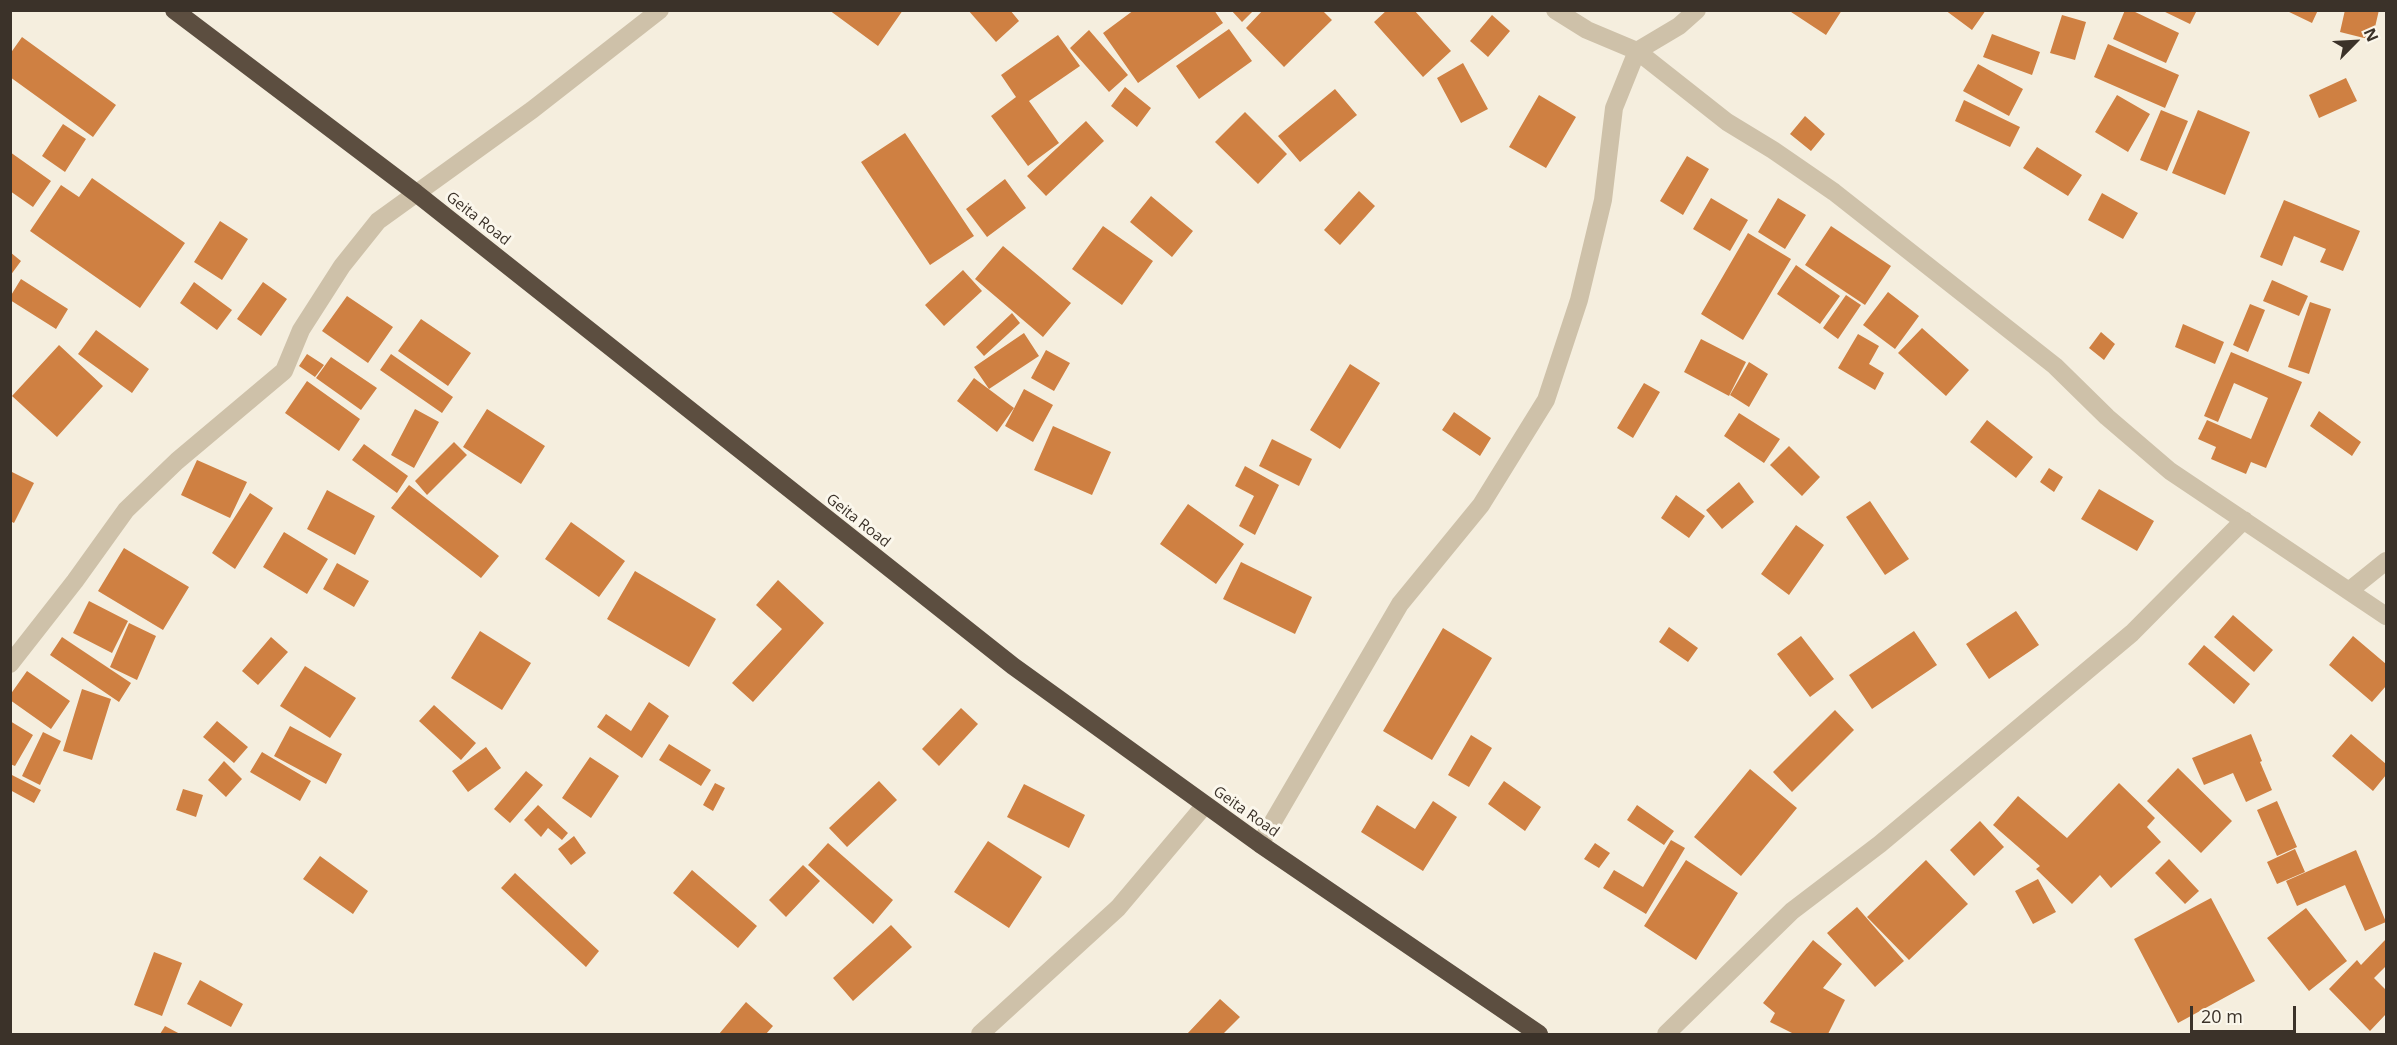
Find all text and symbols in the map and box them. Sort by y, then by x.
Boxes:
north arrow [2325,12,2385,72]
text: N [2359,24,2384,45]
street label: Geita Road [442,188,514,250]
street label: Geita Road [822,490,894,552]
street label: Geita Road [1210,783,1282,841]
scale bar [2193,994,2300,1032]
text: 20 m [2201,1004,2243,1028]

